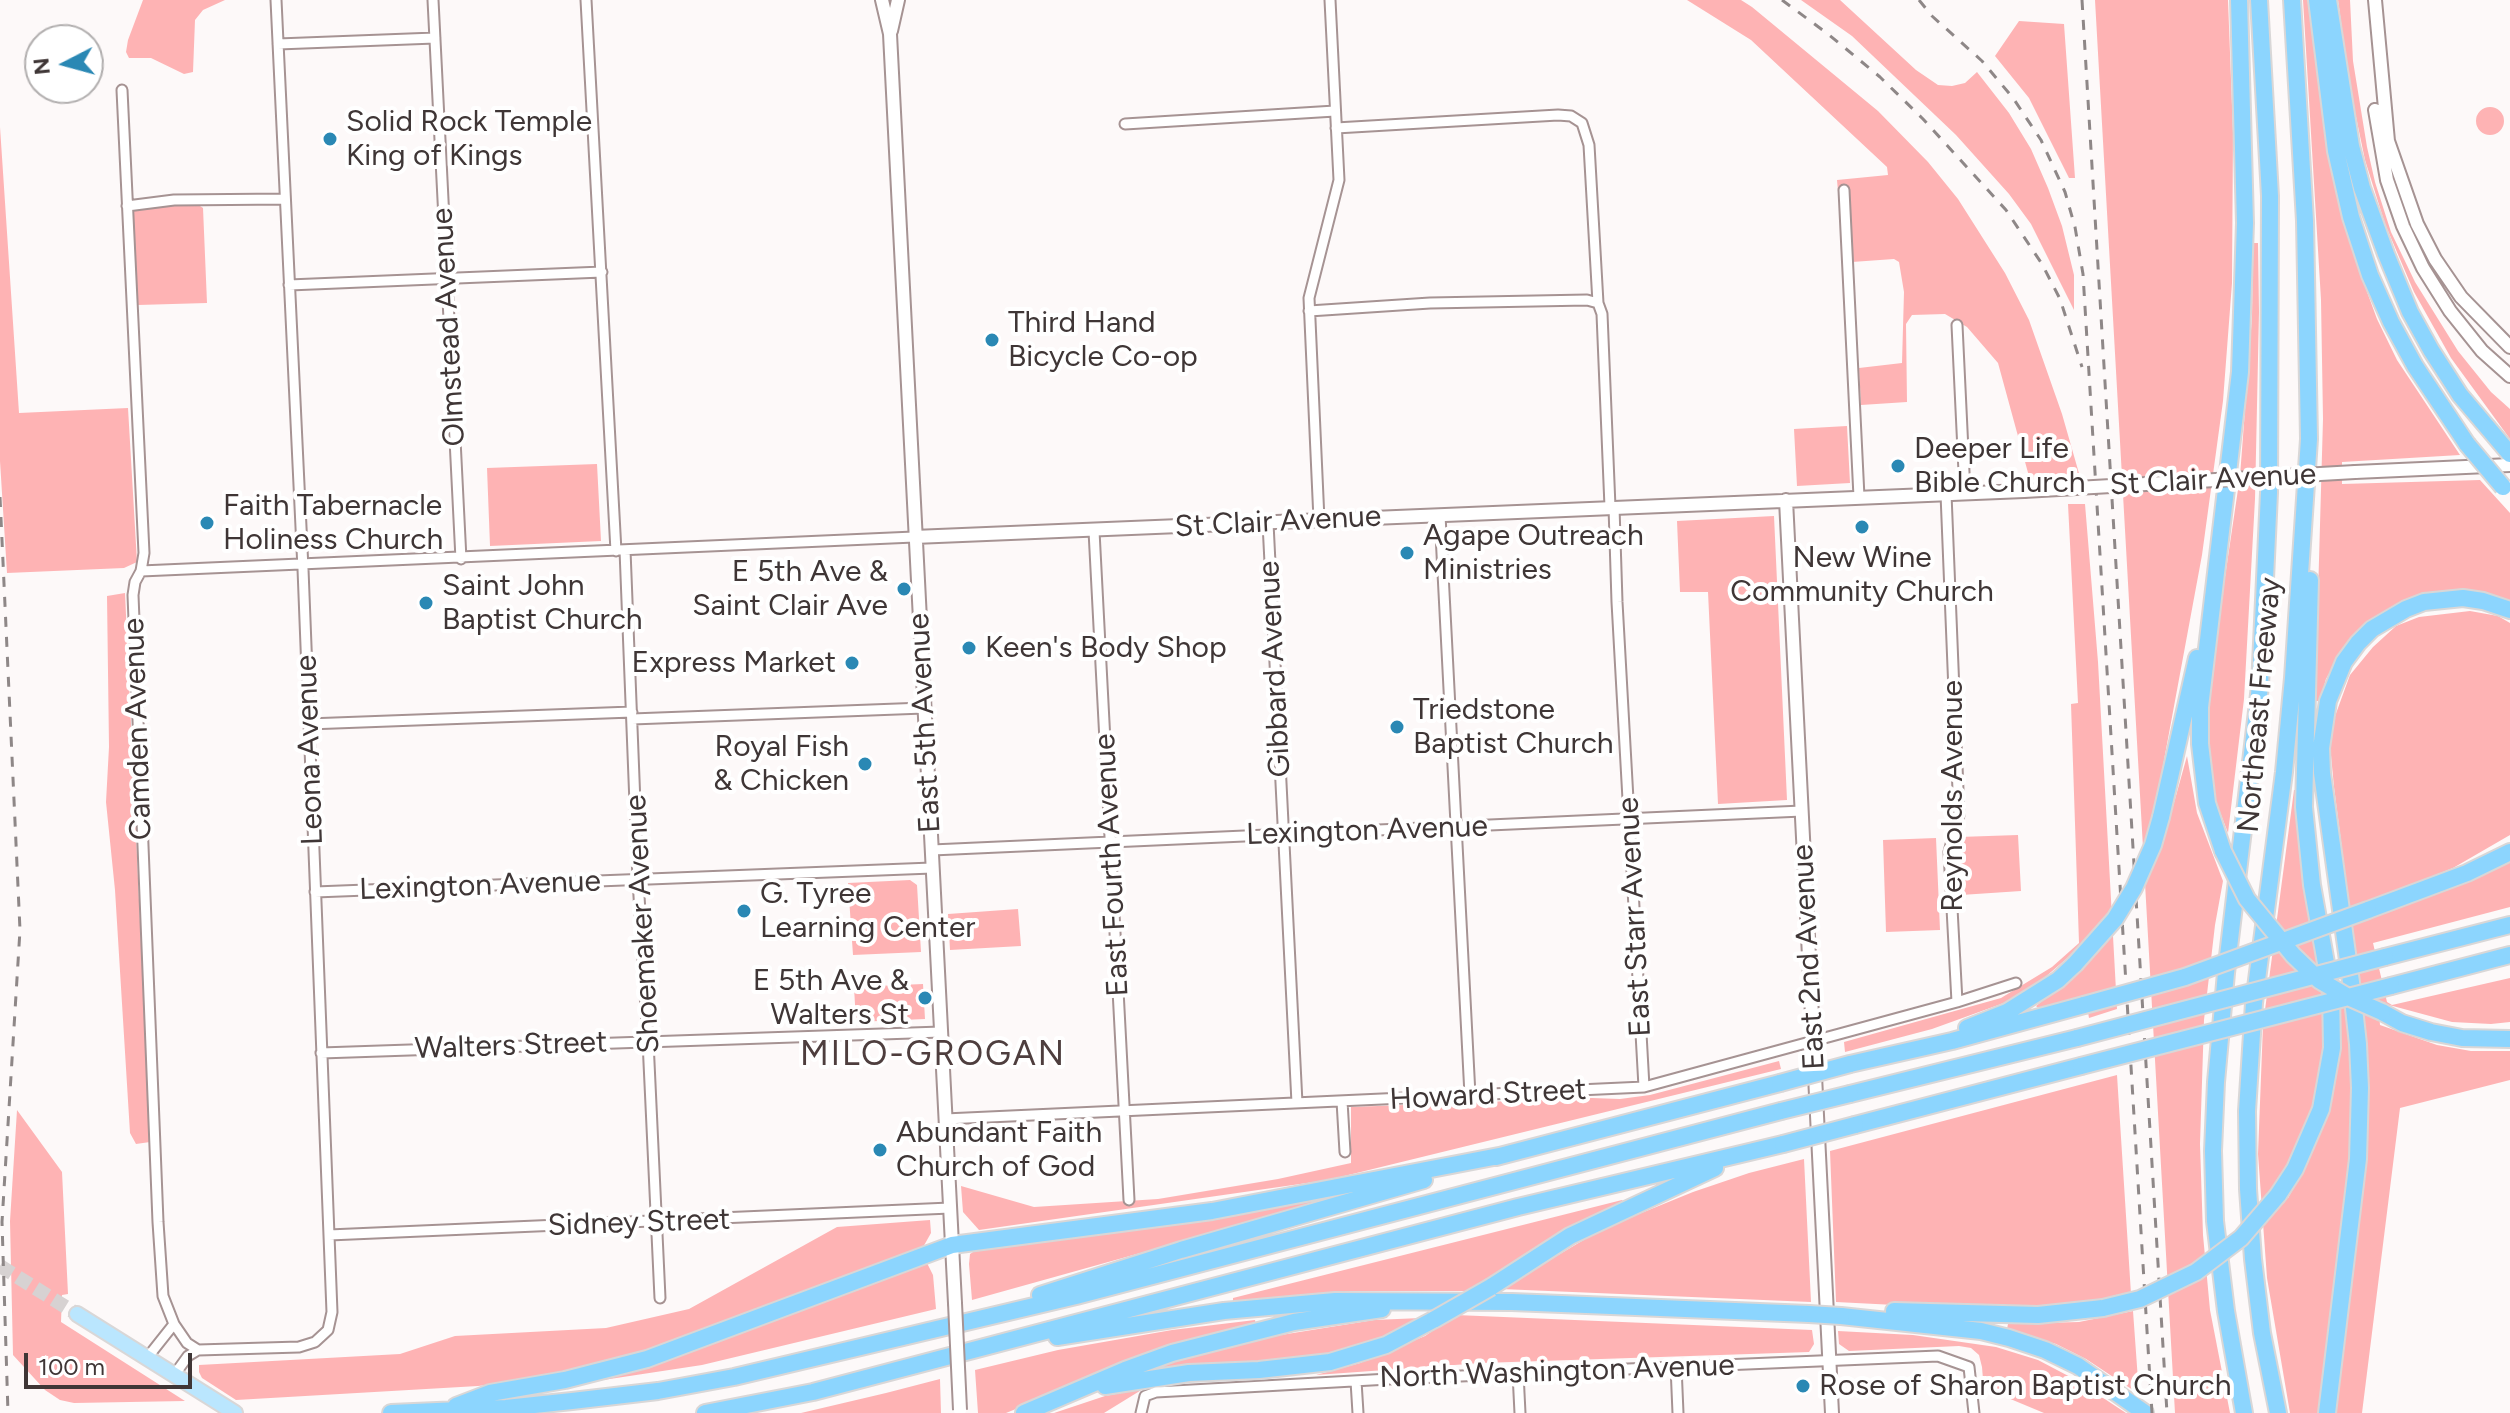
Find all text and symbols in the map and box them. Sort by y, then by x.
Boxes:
north arrow [24,24,104,104]
text: N [27,56,56,76]
place label: Solid Rock Temple King of Kings [346,104,592,174]
marker: Solid Rock Temple King of Kings [321,130,339,148]
street label: Olmstead Avenue [425,207,473,447]
place label: Third Hand Bicycle Co-op [1008,305,1198,376]
marker: Third Hand Bicycle Co-op [983,331,1001,349]
place label: Deeper Life Bible Church [1914,431,2085,502]
marker: Deeper Life Bible Church [1889,457,1907,475]
street label: St Clair Avenue [2109,457,2317,503]
place label: Faith Tabernacle Holiness Church [223,488,443,558]
street label: St Clair Avenue [1174,499,1382,545]
marker: Faith Tabernacle Holiness Church [198,514,216,532]
place label: Agape Outreach Ministries [1423,518,1644,588]
marker: New Wine Community Church [1853,518,1871,536]
place label: New Wine Community Church [1730,540,1994,610]
marker: Agape Outreach Ministries [1398,544,1416,562]
place label: E 5th Ave & Saint Clair Ave [692,554,888,624]
street label: Gibbard Avenue [1251,560,1299,778]
place label: Saint John Baptist Church [442,568,643,638]
street label: Northeast Freeway [2231,576,2289,834]
marker: E 5th Ave & Saint Clair Ave [895,580,913,598]
marker: Saint John Baptist Church [417,594,435,612]
street label: East 5th Avenue [901,612,949,834]
street label: Camden Avenue [116,617,160,841]
place label: Keen's Body Shop [985,630,1227,666]
marker: Keen's Body Shop [960,639,978,657]
place label: Express Market [632,645,836,681]
street label: Leona Avenue [289,654,331,846]
marker: Express Market [843,654,861,672]
street label: Reynolds Avenue [1935,680,1971,912]
place label: Triedstone Baptist Church [1413,692,1614,762]
marker: Triedstone Baptist Church [1388,718,1406,736]
place label: Royal Fish & Chicken [713,729,849,800]
street label: East Fourth Avenue [1087,733,1137,997]
marker: Royal Fish & Chicken [856,755,874,773]
street label: Shoemaker Avenue [618,794,668,1054]
street label: East Starr Avenue [1611,796,1659,1038]
street label: Lexington Avenue [1246,809,1488,853]
street label: East 2nd Avenue [1785,843,1833,1071]
street label: Lexington Avenue [359,864,601,908]
place label: G. Tyree Learning Center [760,876,975,946]
marker: G. Tyree Learning Center [735,902,753,920]
place label: E 5th Ave & Walters St [753,963,909,1034]
marker: E 5th Ave & Walters St [916,989,934,1007]
street label: Walters Street [414,1025,608,1067]
district label: MILO-GROGAN [800,1035,1066,1075]
street label: Howard Street [1389,1072,1587,1118]
place label: Abundant Faith Church of God [896,1115,1102,1186]
marker: Abundant Faith Church of God [871,1141,889,1159]
street label: Sidney Street [547,1202,731,1244]
scale bar [28,1337,196,1387]
street label: North Washington Avenue [1379,1348,1735,1396]
text: 100 m [38,1352,105,1381]
place label: Rose of Sharon Baptist Church [1819,1368,2232,1404]
marker: Rose of Sharon Baptist Church [1794,1377,1812,1395]

